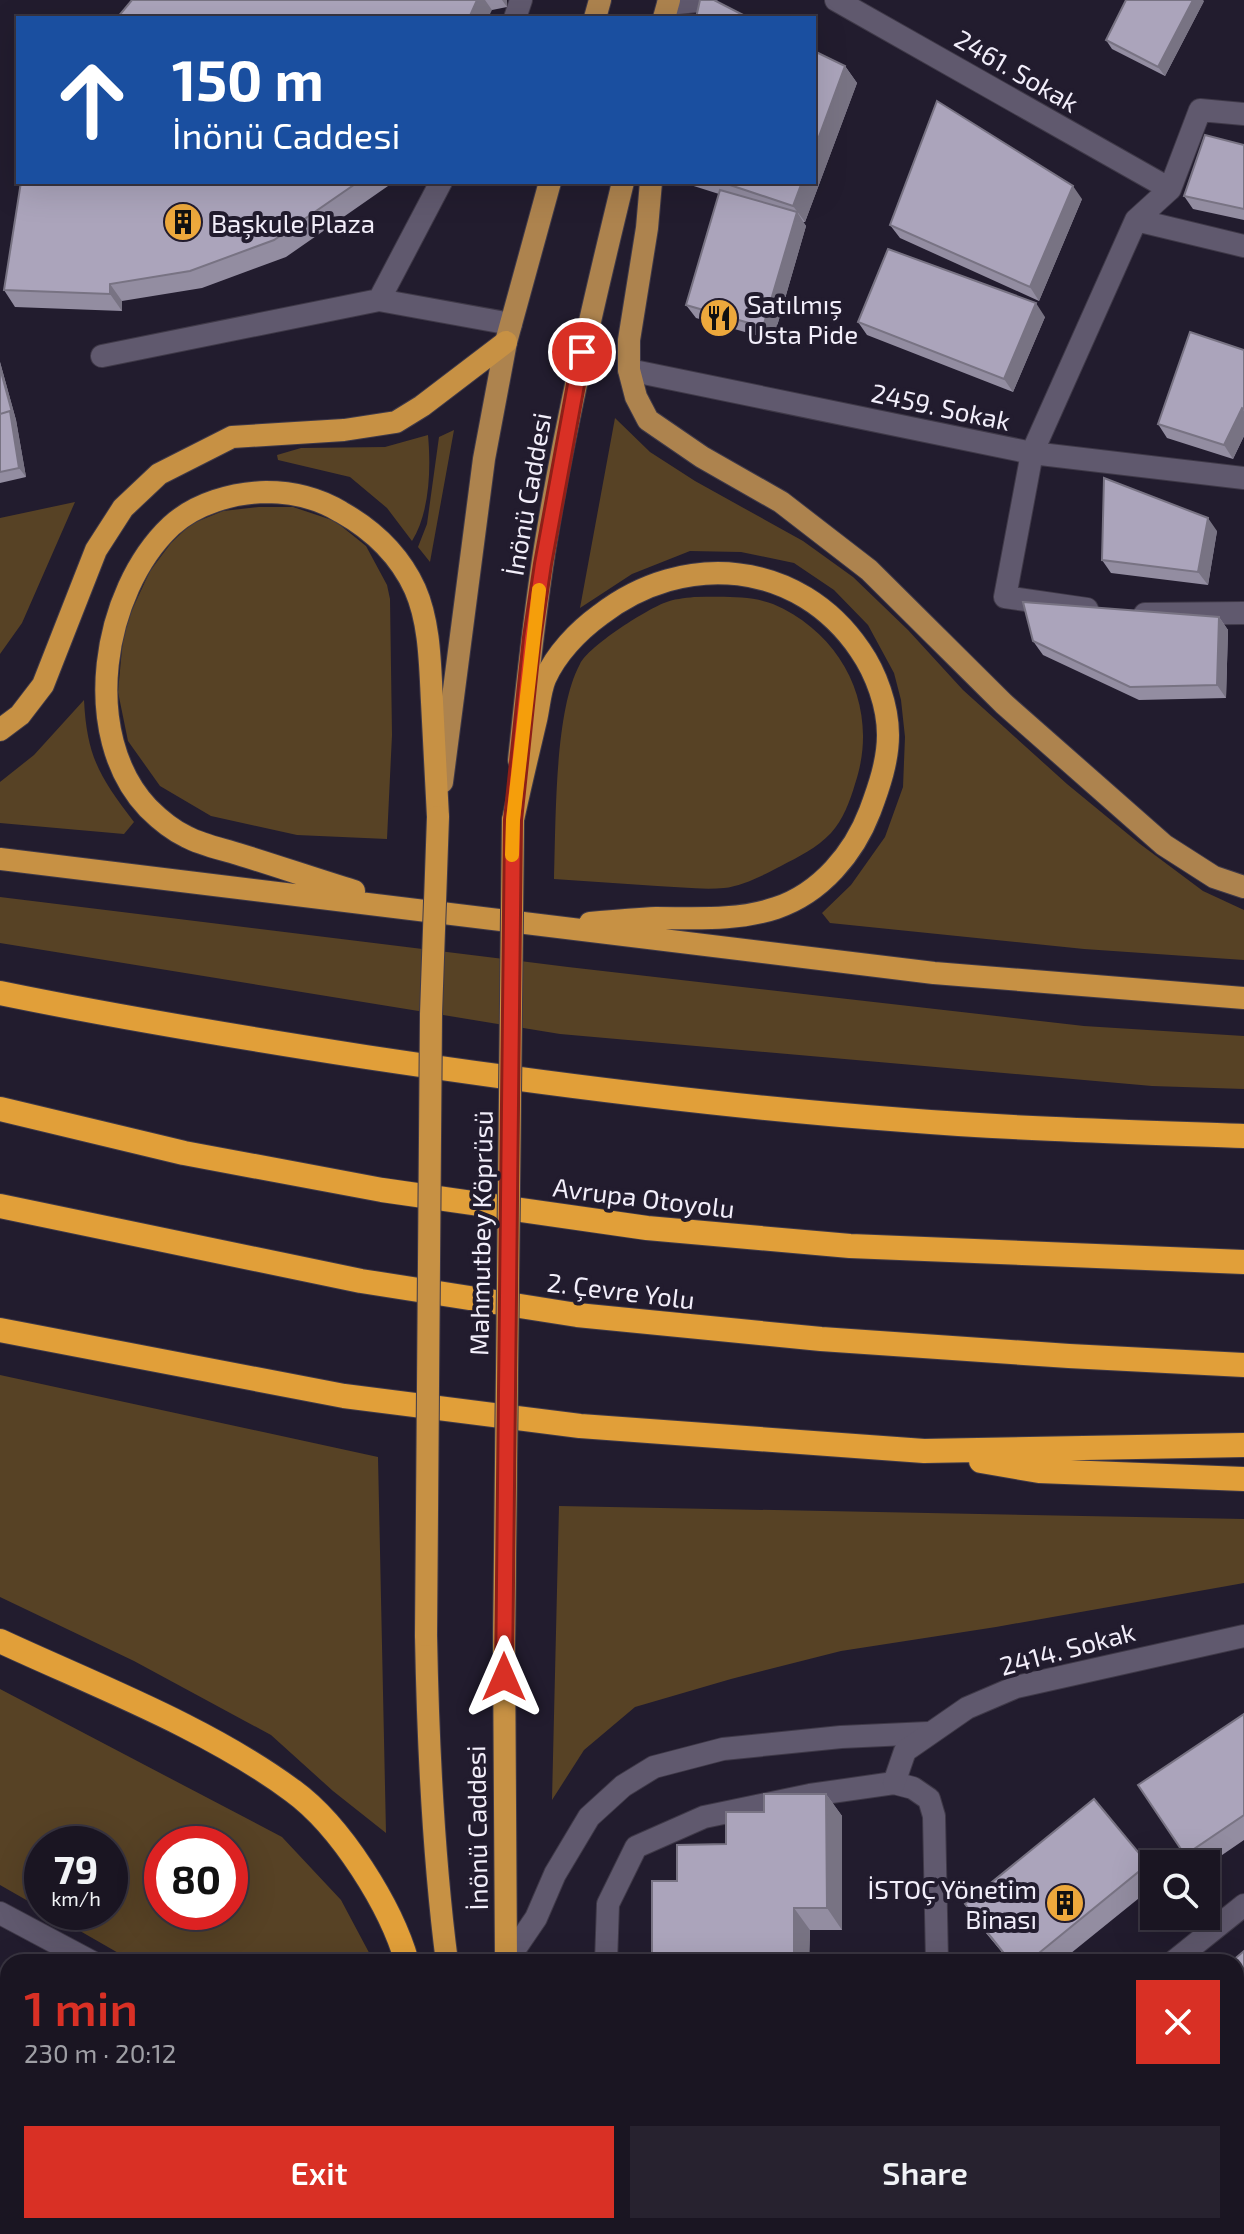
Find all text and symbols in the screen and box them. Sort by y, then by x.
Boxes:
street label: 2461. Sokak [950,22,1084,118]
text: 150 m [172,45,324,112]
icon: ahead [40,48,144,152]
text: İnönü Caddesi [172,113,400,156]
building icon: Başkule Plaza [162,201,204,243]
place label: Başkule Plaza [211,207,375,240]
place label: Satılmış Usta Pide [747,288,858,349]
restaurant icon: Satılmış Usta Pide [698,297,740,339]
pin [548,318,616,386]
icon: arrive [560,330,604,374]
street label: 2459. Sokak [869,376,1013,436]
street label: İnönü Caddesi [497,410,557,578]
street label: Mahmutbey Köprüsü [462,1110,498,1356]
street label: Avrupa Otoyolu [551,1170,737,1224]
street label: 2. Çevre Yolu [545,1266,697,1316]
street label: 2414. Sokak [996,1615,1138,1681]
position arrow [462,1635,546,1719]
street label: İnönü Caddesi [459,1745,493,1911]
speed limit sign: 80 [144,1826,248,1930]
text: 79 [54,1844,98,1892]
map controls [1140,1850,1220,1930]
button: search [1140,1850,1220,1930]
place label: İSTOÇ Yönetim Binası [868,1873,1037,1934]
building icon: İSTOÇ Yönetim Binası [1044,1882,1086,1924]
text: km/h [51,1886,101,1910]
text: 1 min [24,1978,138,2036]
button: close [1136,1980,1220,2064]
text: 230 m · 20:12 [24,2037,176,2068]
button: Exit [24,2126,614,2218]
button: Share [630,2126,1220,2218]

